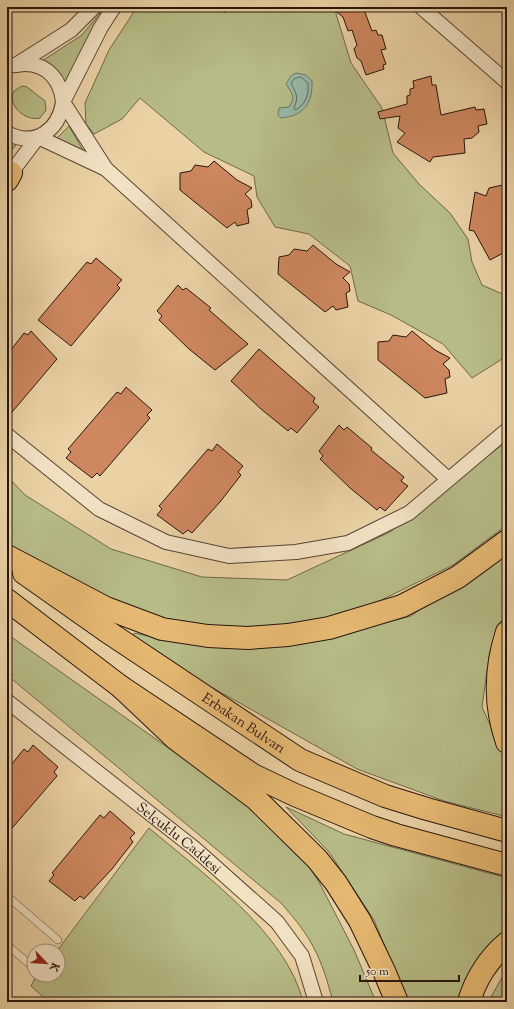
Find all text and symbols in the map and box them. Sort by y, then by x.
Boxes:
street label: Erbakan Bulvarı [197,689,289,759]
street label: Selçuklu Caddesi [131,798,225,880]
north arrow [26,943,66,983]
scale bar [360,957,459,983]
text: K [45,959,64,974]
text: 50 m [365,963,389,981]

